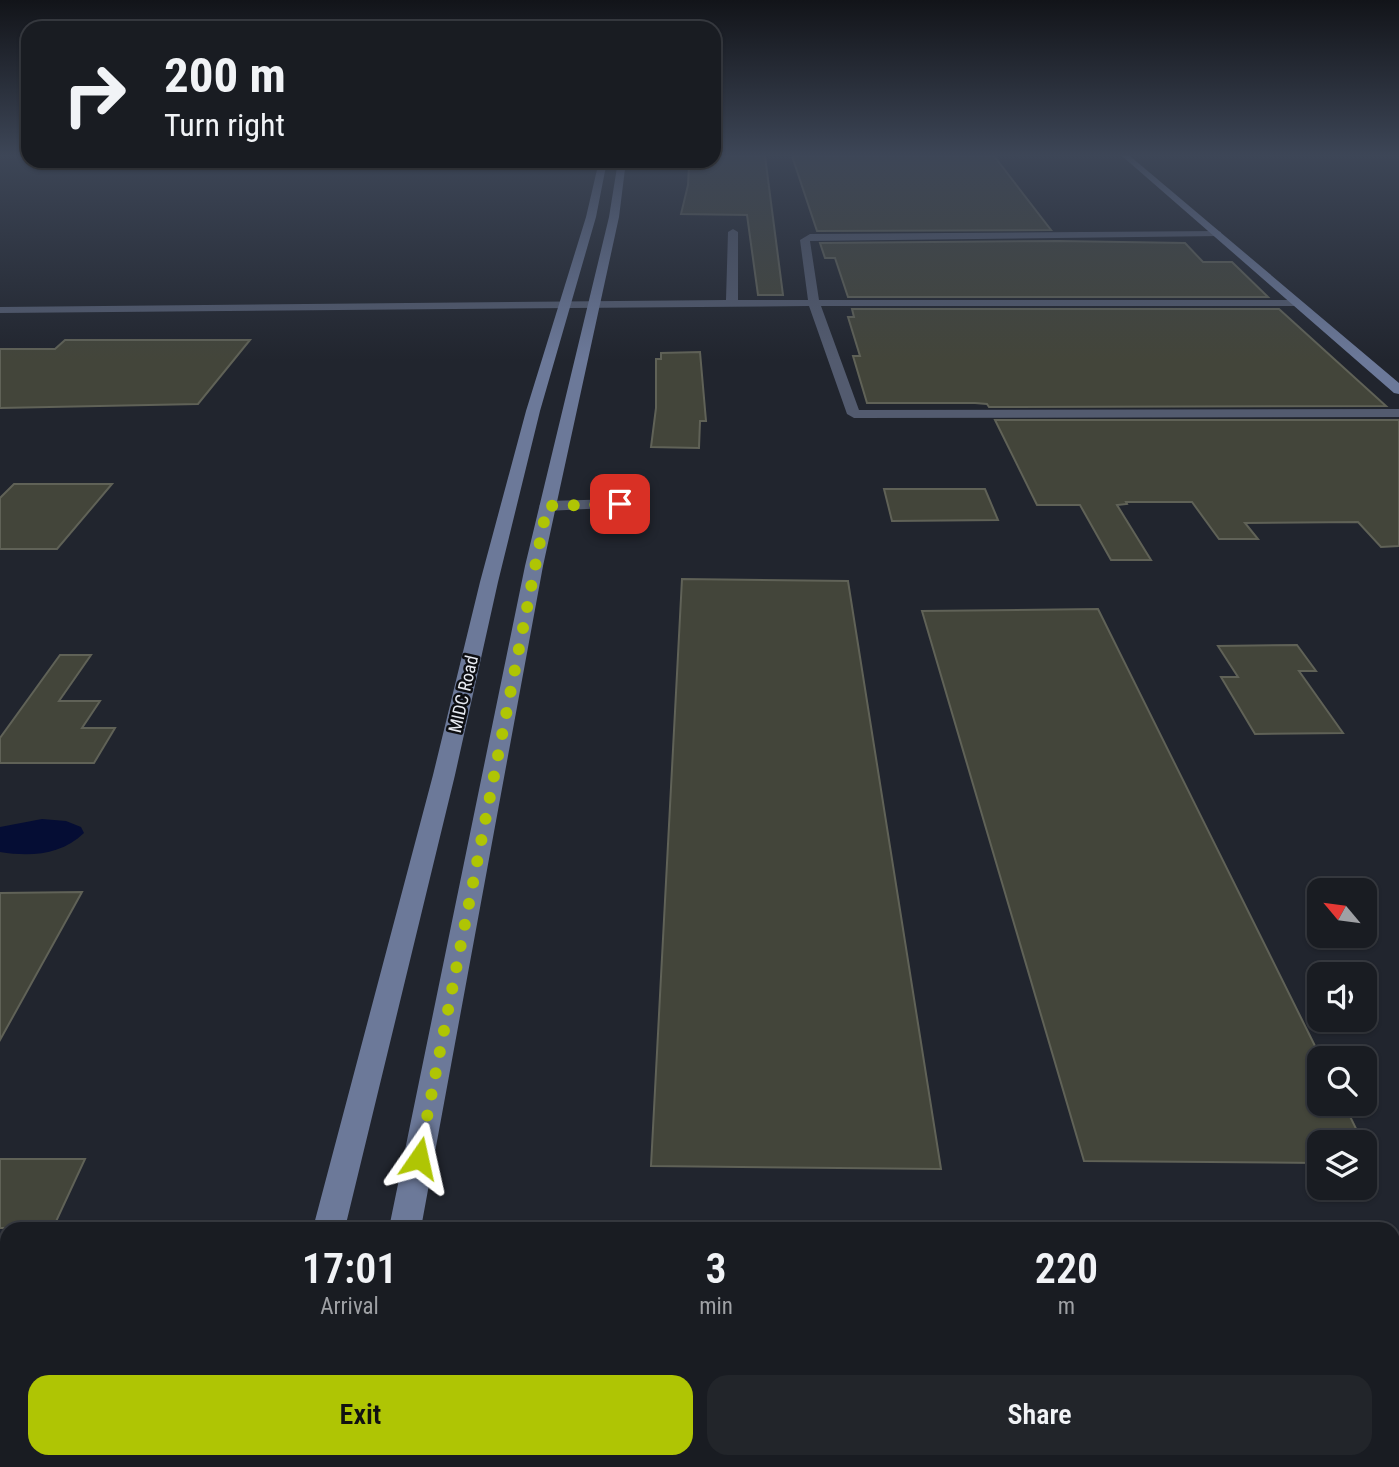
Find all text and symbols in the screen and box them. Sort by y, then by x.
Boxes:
text: 200 m [164,47,286,104]
icon: right [49,49,140,140]
text: Turn right [164,106,285,144]
pin [590,474,650,534]
icon: arrive [601,485,639,523]
street label: MIDC Road [444,653,482,735]
north arrow [1307,878,1377,948]
map controls [1307,878,1377,1200]
button: sound [1307,962,1377,1032]
button: search [1307,1046,1377,1116]
position arrow [382,1121,456,1195]
button: layers [1307,1130,1377,1200]
text: 17:01 [302,1244,397,1293]
text: 3 [706,1244,727,1293]
text: 220 [1035,1244,1098,1293]
text: Arrival [320,1293,379,1320]
text: min [699,1293,733,1320]
text: m [1058,1293,1075,1320]
button: Exit [28,1375,693,1455]
button: Share [707,1375,1372,1455]

